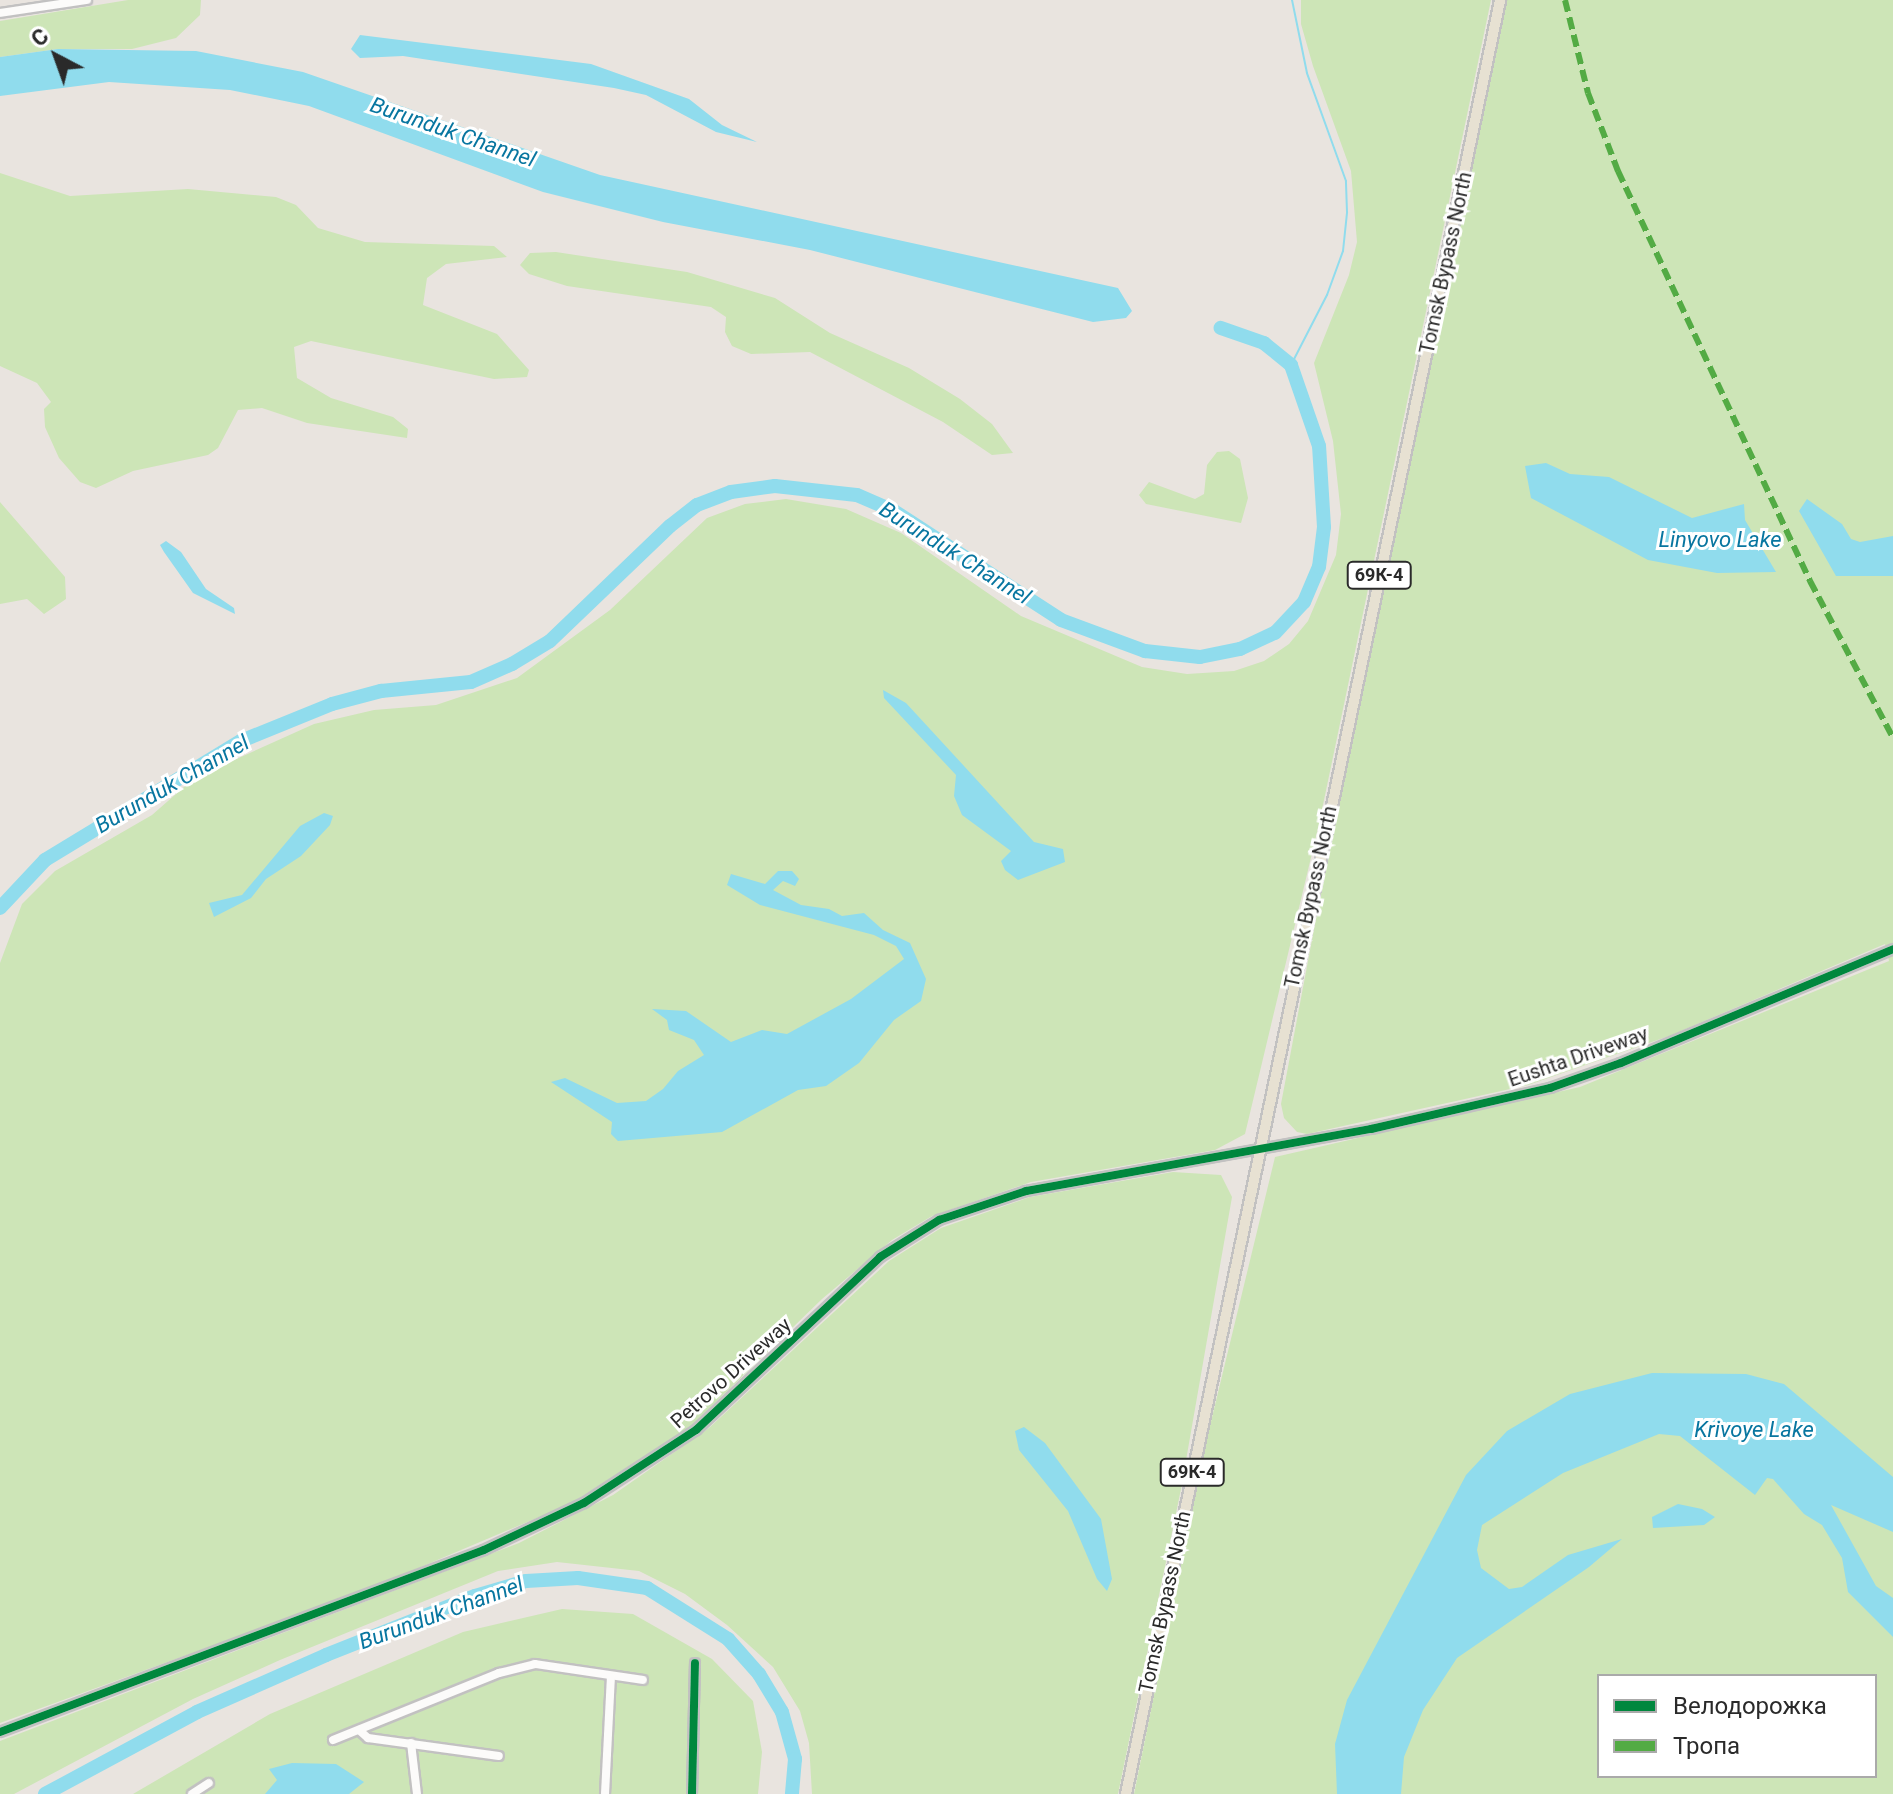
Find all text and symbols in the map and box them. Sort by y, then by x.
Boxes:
north arrow [16,16,96,96]
text: С [26,23,54,52]
water label: Burunduk Channel [367,91,539,173]
street label: Tomsk Bypass North [1415,170,1477,356]
water label: Burunduk Channel [875,496,1035,610]
water label: Linyovo Lake [1658,527,1782,553]
road number: 69К-4 [1345,561,1413,589]
water label: Burunduk Channel [90,729,254,839]
street label: Tomsk Bypass North [1280,804,1342,990]
street label: Eushta Driveway [1505,1022,1651,1092]
street label: Petrovo Driveway [666,1313,796,1433]
water label: Krivoye Lake [1694,1417,1814,1443]
road number: 69К-4 [1158,1458,1226,1486]
street label: Tomsk Bypass North [1134,1509,1196,1695]
water label: Burunduk Channel [355,1571,527,1655]
legend [1597,1674,1877,1778]
text: Велодорожка [1673,1692,1827,1720]
text: Тропа [1673,1732,1740,1760]

